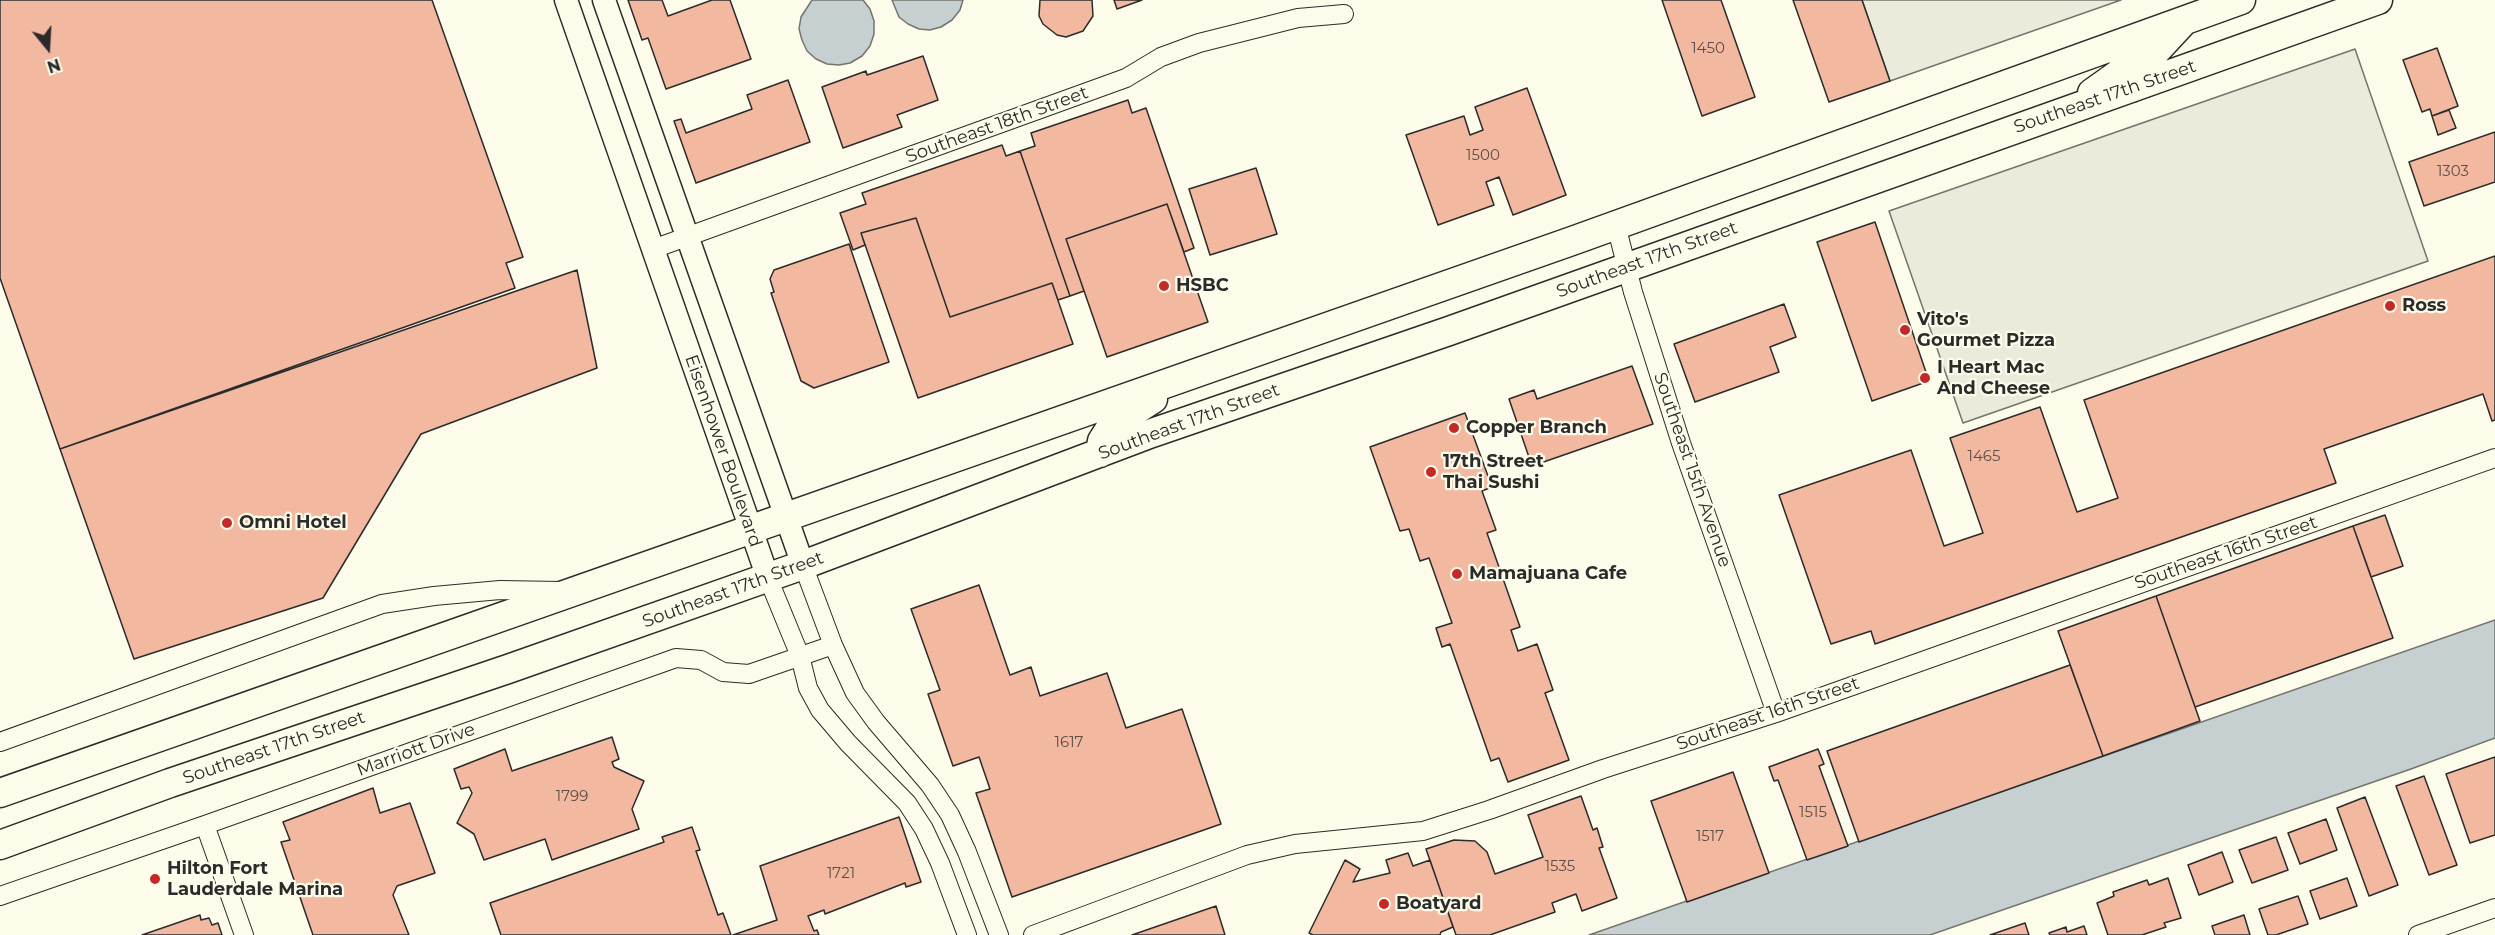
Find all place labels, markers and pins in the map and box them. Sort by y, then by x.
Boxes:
place label: HSBC [1176,275,1229,297]
marker: HSBC [1157,279,1171,293]
place label: Ross [2402,295,2446,317]
marker: Ross [2383,299,2397,313]
place label: Vito's Gourmet Pizza [1917,309,2055,352]
marker: Vito's Gourmet Pizza [1898,323,1912,337]
place label: I Heart Mac And Cheese [1937,357,2050,400]
marker: I Heart Mac And Cheese [1918,371,1932,385]
place label: Copper Branch [1466,417,1607,439]
marker: Copper Branch [1447,421,1461,435]
place label: 17th Street Thai Sushi [1443,451,1544,494]
marker: 17th Street Thai Sushi [1424,465,1438,479]
place label: Omni Hotel [239,512,347,534]
marker: Omni Hotel [220,516,234,530]
place label: Mamajuana Cafe [1469,563,1627,585]
marker: Mamajuana Cafe [1450,567,1464,581]
place label: Hilton Fort Lauderdale Marina [167,858,343,900]
marker: Hilton Fort Lauderdale Marina [148,872,162,886]
place label: Boatyard [1396,893,1481,915]
marker: Boatyard [1377,897,1391,911]

